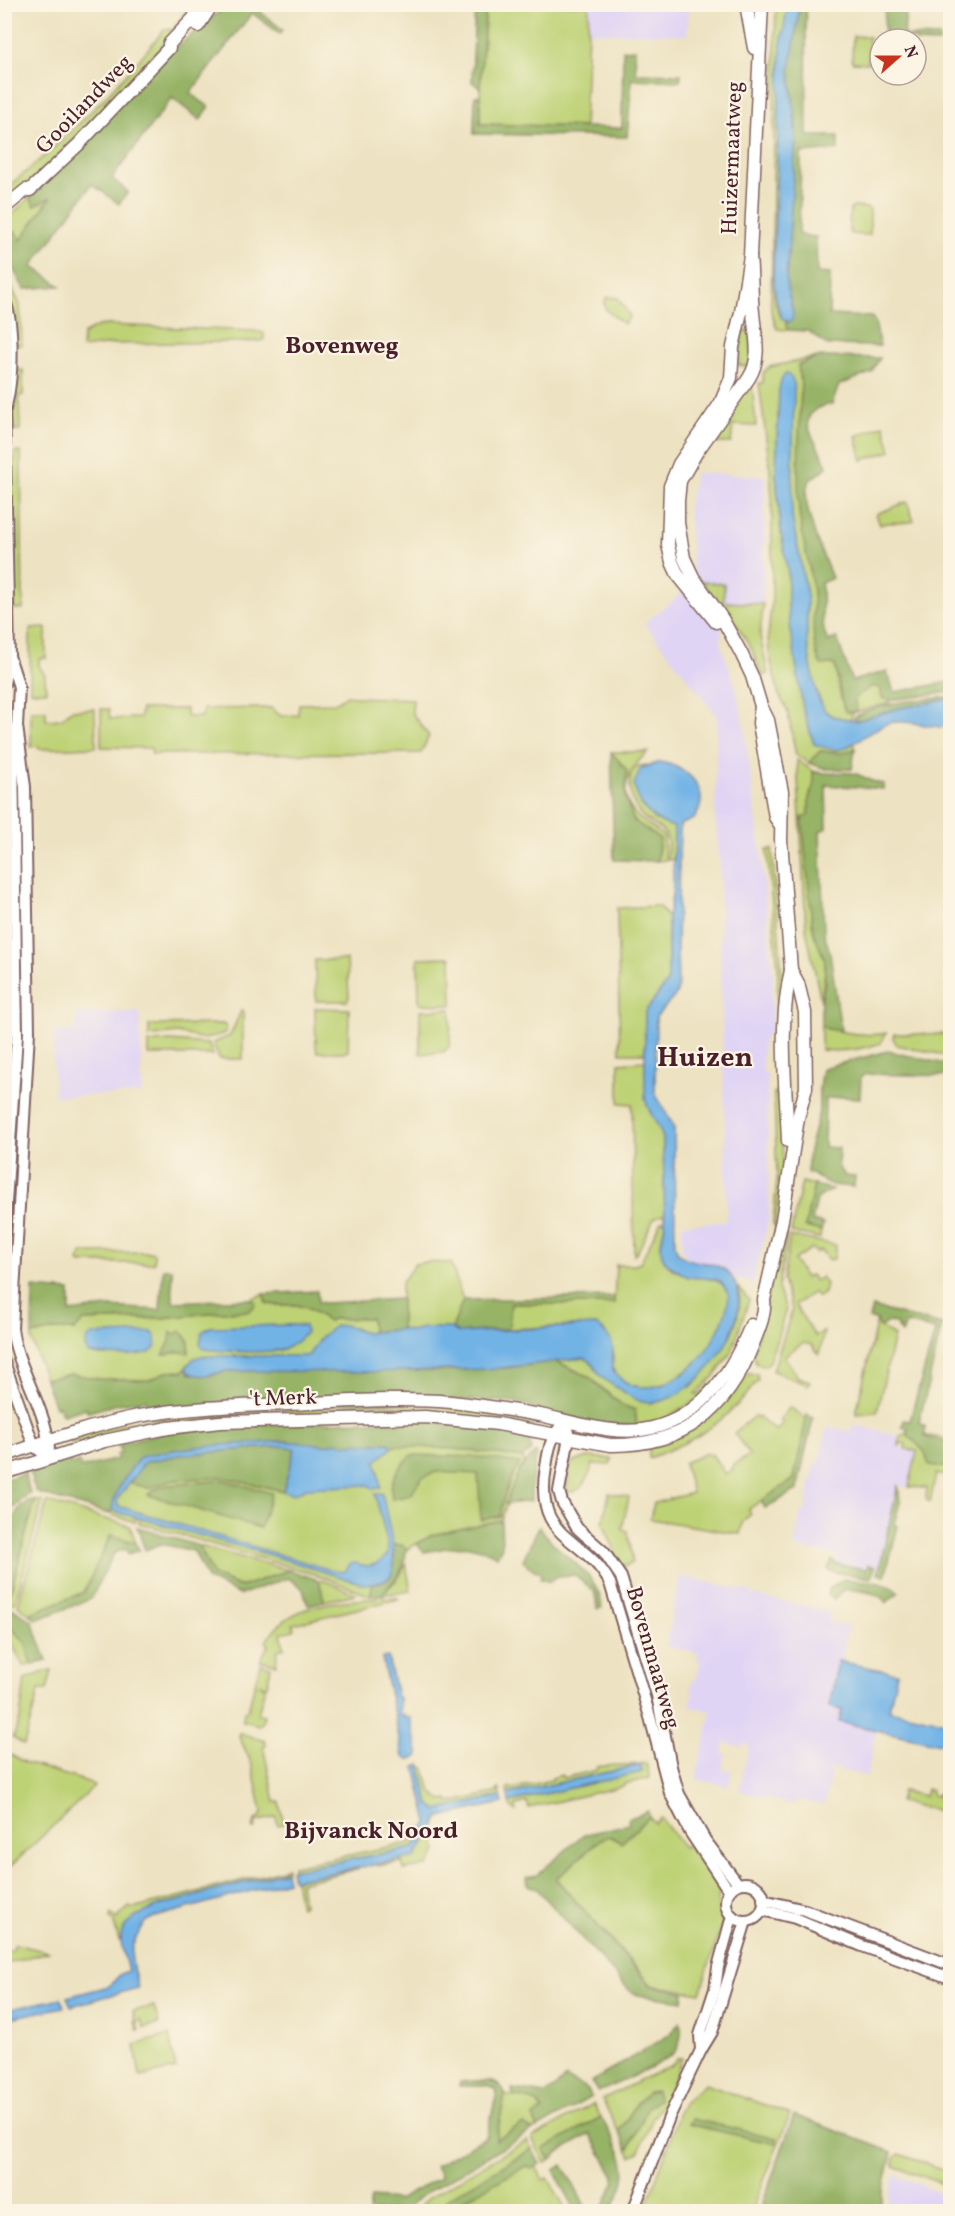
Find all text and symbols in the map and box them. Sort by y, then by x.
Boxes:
north arrow [868,27,928,87]
text: N [898,43,923,62]
street label: Gooilandweg [30,48,140,162]
street label: Huizermaatweg [715,81,751,235]
district label: Bovenweg [285,330,399,364]
district label: Huizen [657,1039,753,1078]
street label: 't Merk [248,1382,318,1416]
street label: Bovenmaatweg [617,1583,687,1733]
district label: Bijvanck Noord [284,1815,458,1849]

